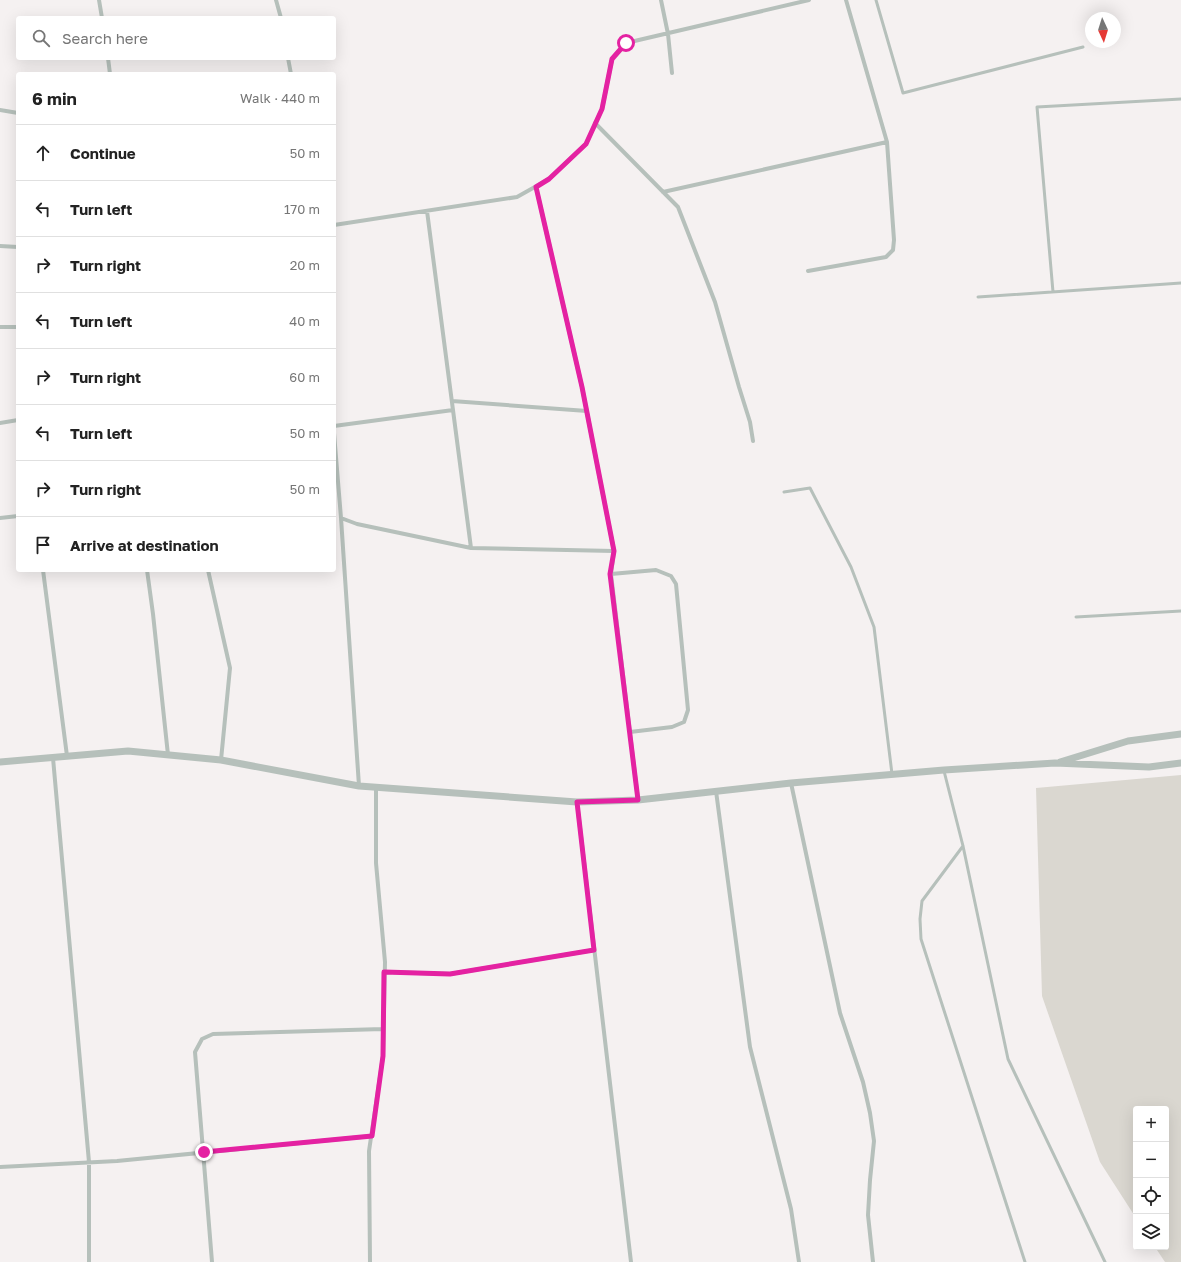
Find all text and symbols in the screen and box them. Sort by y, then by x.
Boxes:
north arrow [1085,12,1121,48]
search box [16,16,336,60]
icon: search [30,27,52,49]
text: Search here [62,29,148,47]
route start [617,34,635,52]
text: 6 min [32,88,77,109]
text: Walk · 440 m [240,90,320,106]
icon: ahead [32,142,54,164]
text: Continue [70,144,136,162]
text: 50 m [290,145,320,161]
icon: left [32,198,54,220]
text: Turn left [70,200,132,218]
text: 170 m [284,201,320,217]
icon: right [32,254,54,276]
text: Turn right [70,256,141,274]
text: 20 m [290,257,320,273]
icon: left [32,310,54,332]
text: Turn left [70,312,132,330]
text: 40 m [289,313,320,329]
icon: right [32,366,54,388]
text: Turn right [70,368,141,386]
text: 60 m [289,369,320,385]
icon: left [32,422,54,444]
text: Turn left [70,424,132,442]
text: 50 m [290,425,320,441]
icon: right [32,478,54,500]
text: Turn right [70,480,141,498]
text: 50 m [290,481,320,497]
icon: arrive [32,534,54,556]
text: Arrive at destination [70,536,219,554]
map controls [1133,1106,1169,1250]
button: + [1133,1106,1169,1142]
button: − [1133,1142,1169,1178]
route end [195,1143,213,1161]
button: locate [1133,1178,1169,1214]
button: layers [1133,1214,1169,1250]

